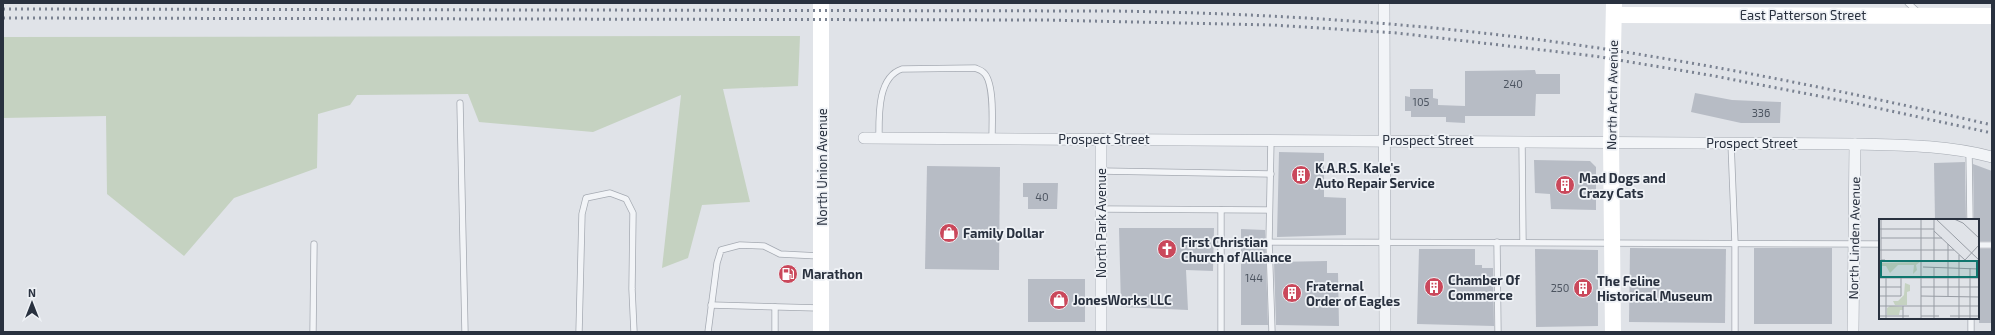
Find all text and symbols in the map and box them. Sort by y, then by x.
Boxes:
street label: East Patterson Street [1740,7,1866,23]
street label: North Arch Avenue [1603,40,1621,150]
house number: 240 [1503,77,1523,90]
house number: 105 [1413,95,1430,108]
house number: 336 [1752,106,1770,119]
street label: North Union Avenue [814,108,830,226]
street label: Prospect Street [1058,131,1150,147]
street label: Prospect Street [1382,132,1474,148]
street label: Prospect Street [1706,135,1798,151]
place label: K.A.R.S. Kale's Auto Repair Service [1315,160,1435,191]
building icon: K.A.R.S. Kale's Auto Repair Service [1290,164,1312,186]
street label: North Park Avenue [1093,168,1109,278]
place label: Mad Dogs and Crazy Cats [1579,170,1666,201]
building icon: Mad Dogs and Crazy Cats [1554,174,1576,196]
street label: North Linden Avenue [1845,176,1863,300]
house number: 40 [1035,190,1049,203]
inset map [1879,219,1979,319]
shop icon: Family Dollar [938,222,960,244]
place label: Family Dollar [963,225,1045,241]
place label: First Christian Church of Alliance [1181,234,1292,265]
church icon: First Christian Church of Alliance [1156,238,1178,260]
fuel station icon: Marathon [777,263,799,285]
place label: Marathon [802,266,863,282]
house number: 144 [1245,271,1263,284]
place label: Chamber Of Commerce [1448,272,1520,303]
place label: The Feline Historical Museum [1597,273,1712,304]
building icon: Chamber Of Commerce [1423,276,1445,298]
building icon: The Feline Historical Museum [1572,277,1594,299]
place label: Fraternal Order of Eagles [1306,278,1400,309]
house number: 250 [1551,281,1569,294]
building icon: Fraternal Order of Eagles [1281,282,1303,304]
north arrow [12,283,52,323]
text: N [28,286,36,299]
shop icon: JonesWorks LLC [1048,289,1070,311]
place label: JonesWorks LLC [1073,292,1172,308]

